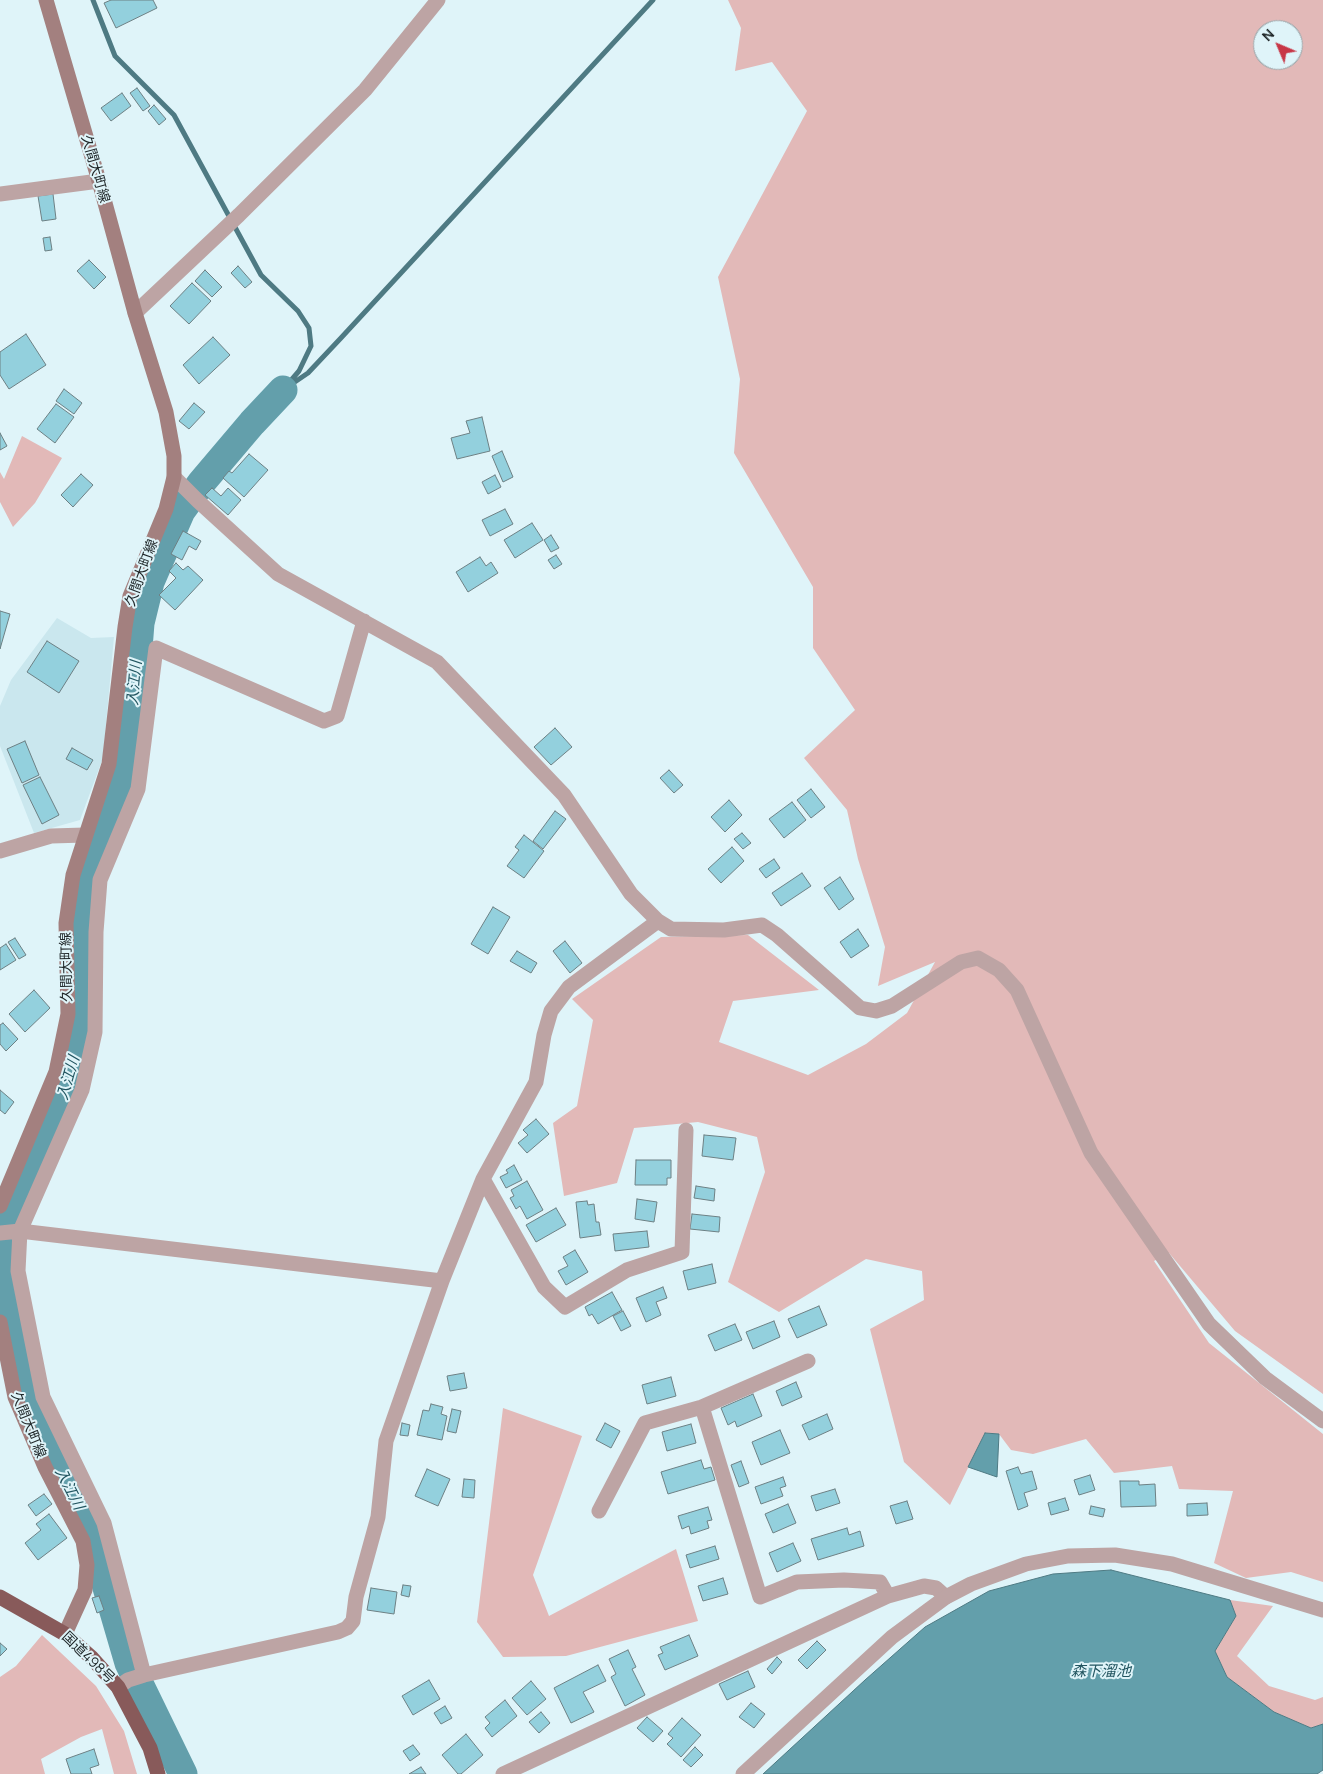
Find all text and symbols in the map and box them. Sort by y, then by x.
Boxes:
north arrow [1253,20,1303,70]
text: N [1257,24,1278,45]
street label: 久間大町線 [77,133,113,205]
street label: 久間大町線 [122,537,162,609]
water label: 入江川 [124,660,146,706]
street label: 久間大町線 [58,932,76,1002]
water label: 入江川 [54,1054,84,1102]
street label: 久間大町線 [7,1389,49,1461]
water label: 入江川 [51,1465,87,1513]
street label: 国道498号 [58,1629,118,1687]
water label: 森下溜池 [1071,1663,1131,1681]

